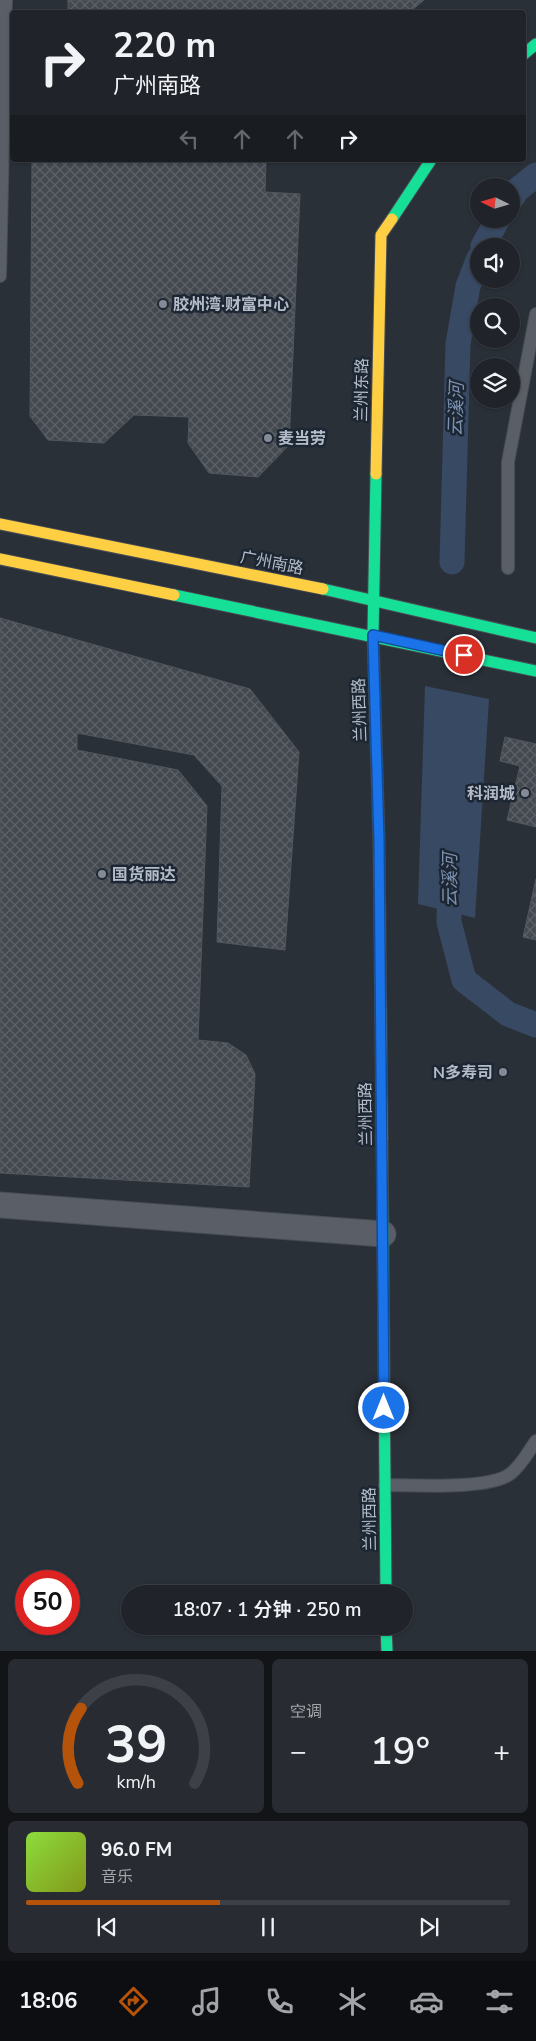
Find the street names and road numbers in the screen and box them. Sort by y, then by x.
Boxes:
street label: 兰州东路 [350,358,374,422]
street label: 广州南路 [238,546,305,580]
street label: 兰州西路 [348,678,372,742]
street label: 兰州西路 [354,1082,378,1146]
street label: 兰州西路 [358,1487,382,1551]

